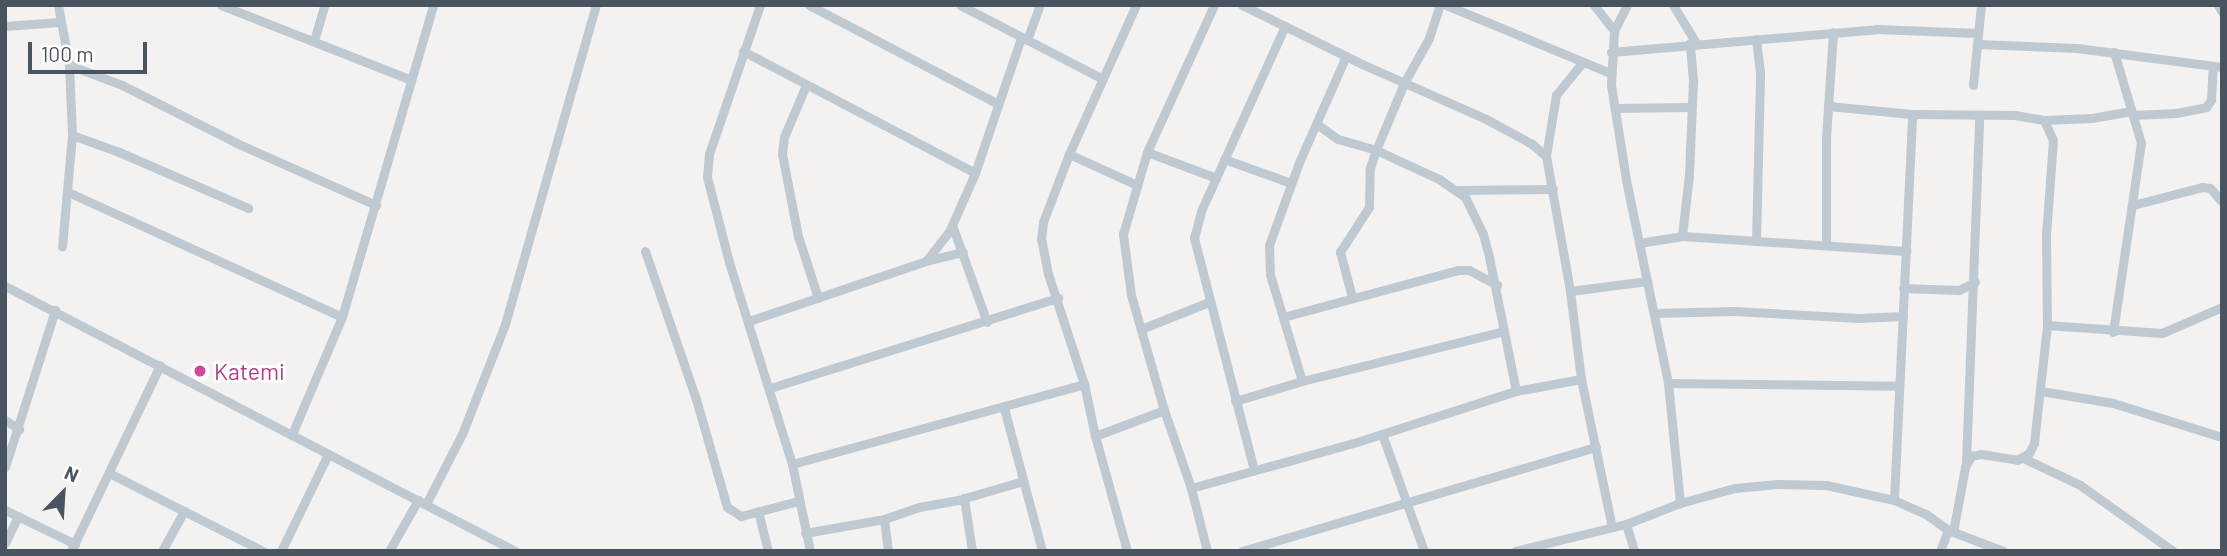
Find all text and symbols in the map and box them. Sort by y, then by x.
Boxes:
scale bar [32,28,150,72]
text: 100 m [41,41,94,66]
place label: Katemi [214,357,285,385]
marker: Katemi [192,363,208,379]
north arrow [28,458,98,528]
text: N [61,460,82,486]

